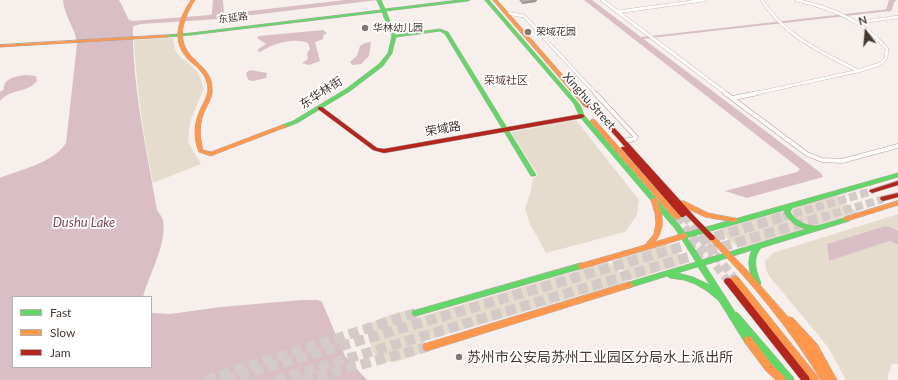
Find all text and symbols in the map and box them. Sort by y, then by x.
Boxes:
street label: 东延路 [217,10,249,26]
north arrow [846,12,886,52]
text: N [857,13,868,27]
place label: 华林幼儿园 [373,22,423,34]
marker: 华林幼儿园 [360,23,370,33]
place label: 荣域花园 [536,26,576,38]
marker: 荣域花园 [523,27,533,37]
street label: Xinghu Street [560,70,618,132]
district label: 荣域社区 [484,73,528,87]
street label: 东华林街 [297,74,345,112]
street label: 荣域路 [424,119,462,139]
water label: Dushu Lake [53,215,115,231]
legend [12,296,152,368]
text: Fast [50,305,71,320]
text: Slow [50,325,75,340]
text: Jam [50,345,71,360]
place label: 苏州市公安局苏州工业园区分局水上派出所 [467,349,733,365]
marker: 苏州市公安局苏州工业园区分局水上派出所 [454,352,464,362]

